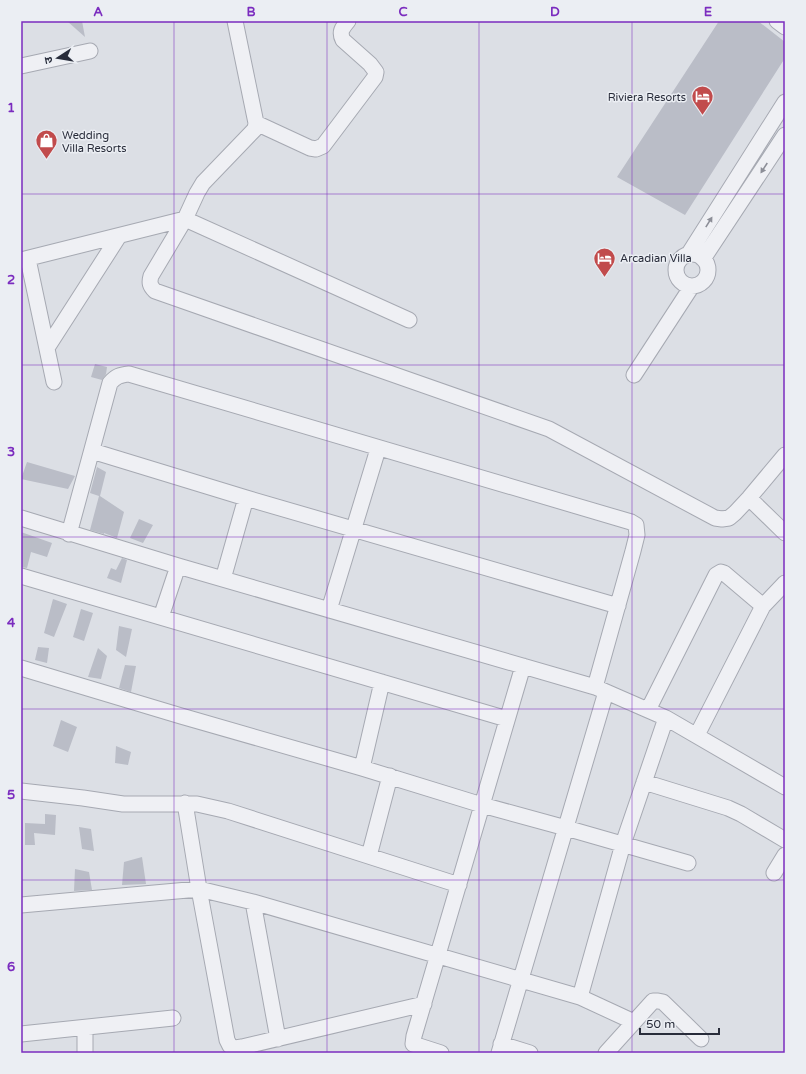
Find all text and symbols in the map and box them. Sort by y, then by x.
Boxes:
text: A [93,4,103,20]
text: B [246,4,256,20]
text: C [398,4,408,20]
text: D [550,4,560,20]
text: E [704,4,712,20]
north arrow [38,38,78,78]
text: उ [42,55,56,64]
hotel icon: Riviera Resorts [689,84,715,117]
place label: Riviera Resorts [608,91,686,104]
text: 1 [7,100,15,116]
shop icon: Wedding Villa Resorts [33,128,59,161]
place label: Wedding Villa Resorts [62,129,127,155]
one-way arrow [760,162,767,174]
one-way arrow [705,217,713,227]
hotel icon: Arcadian Villa [591,245,617,278]
place label: Arcadian Villa [620,252,692,265]
text: 2 [7,272,15,288]
text: 3 [7,444,15,460]
text: 4 [7,615,16,631]
text: 5 [7,787,15,803]
text: 6 [7,959,15,975]
scale bar [640,1010,719,1036]
text: 50 m [646,1017,675,1031]

